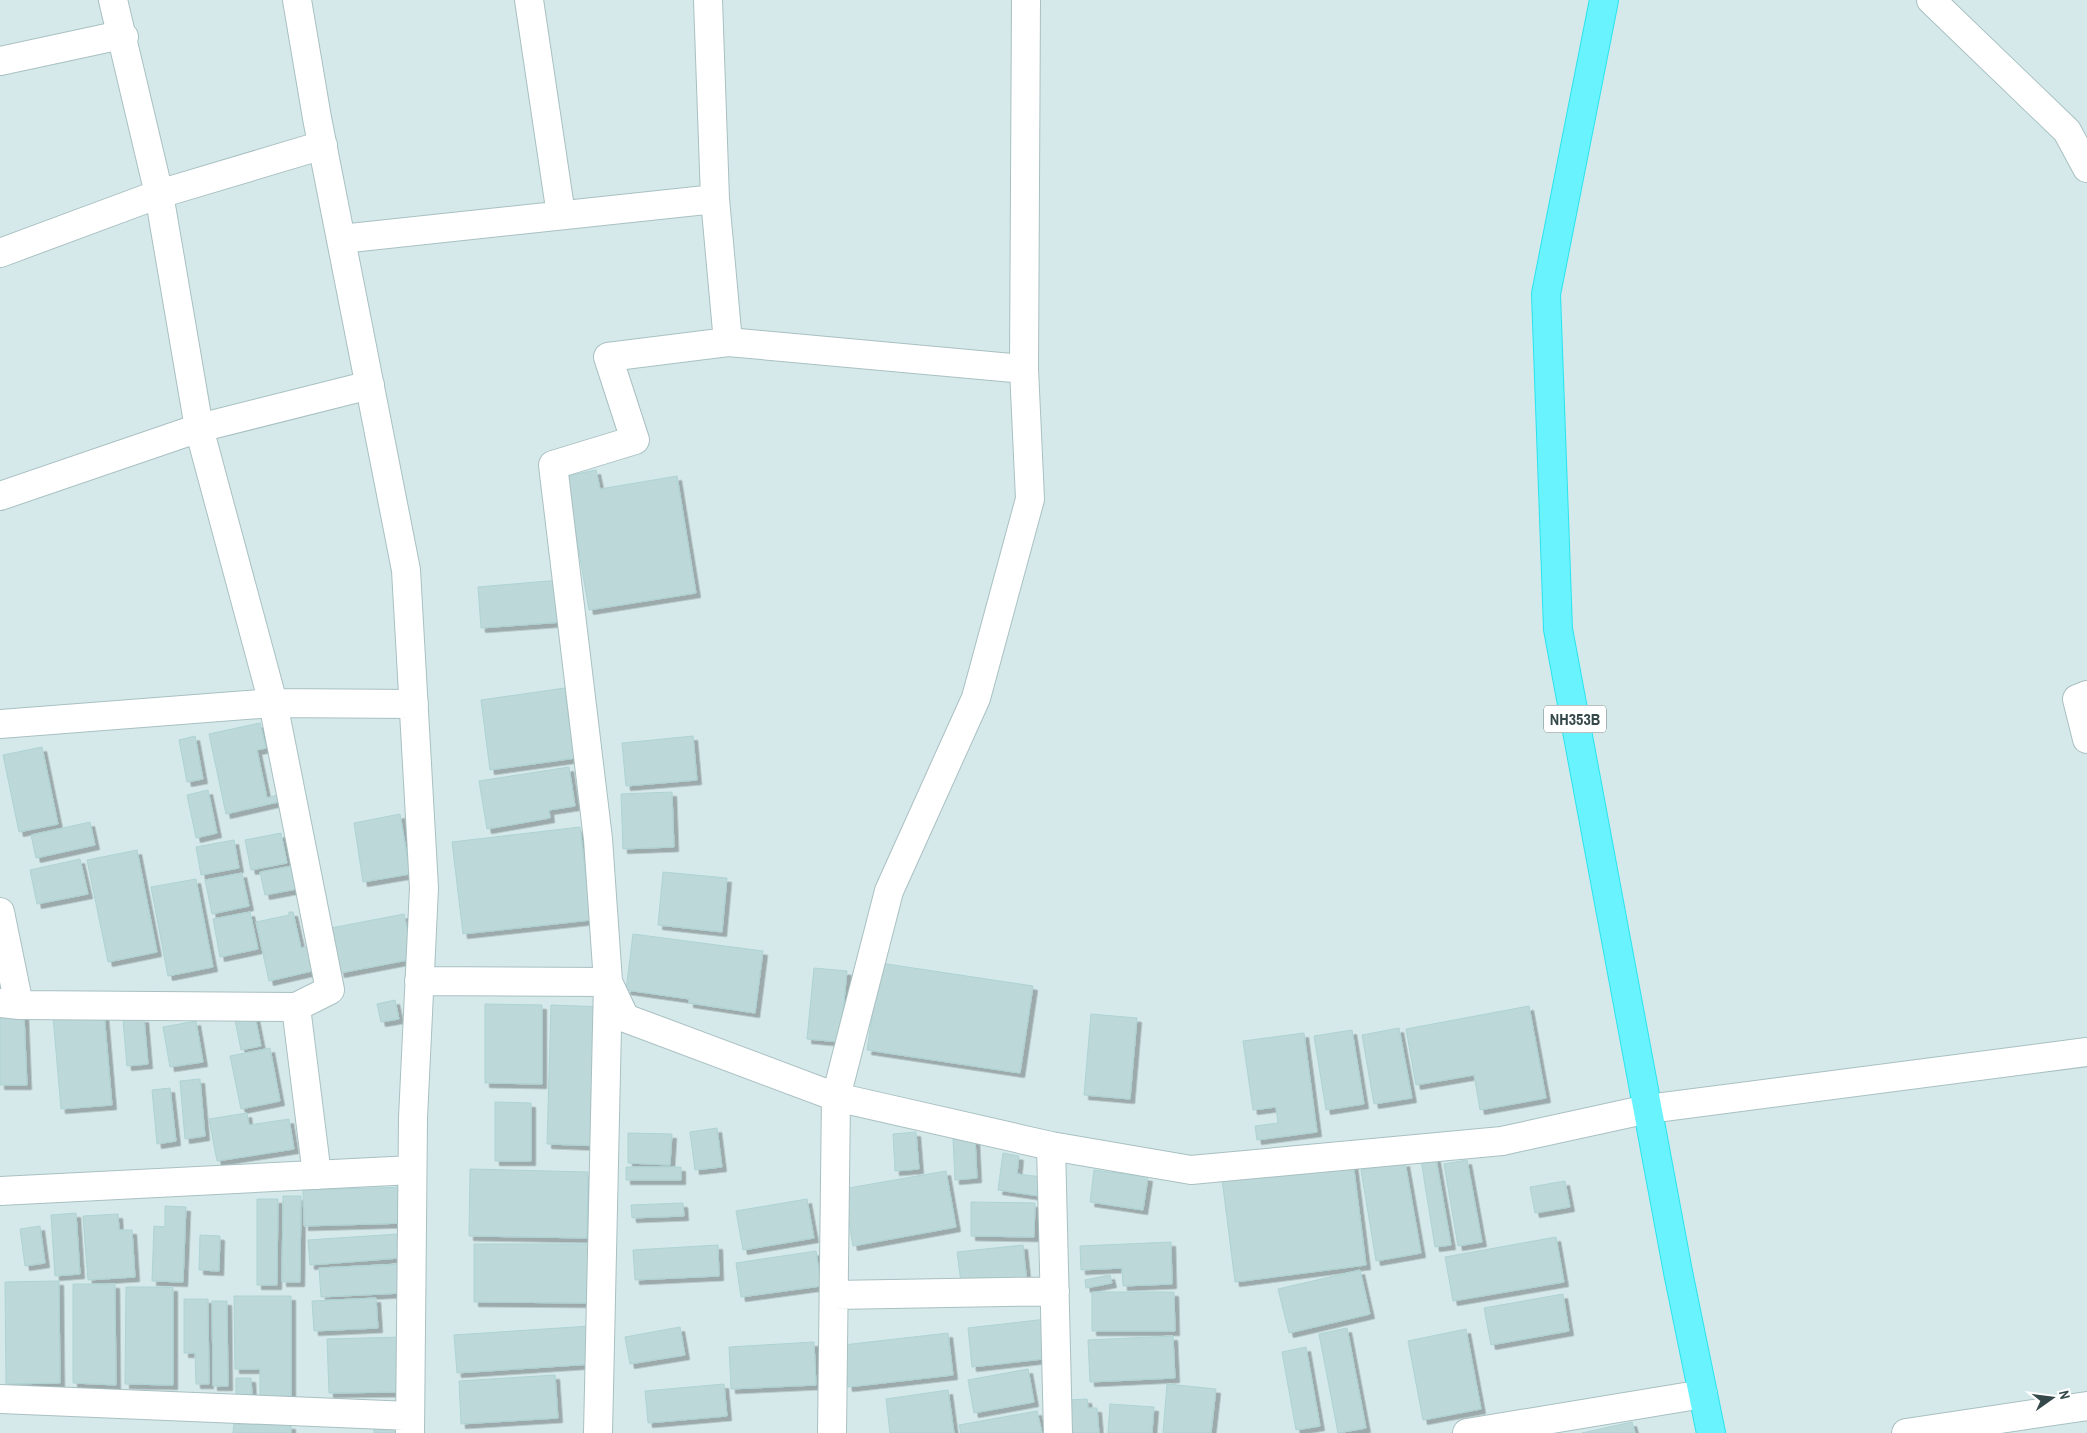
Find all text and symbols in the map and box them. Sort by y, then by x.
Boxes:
road number: NH353B [1544,706,1606,732]
north arrow [2027,1373,2077,1423]
text: N [2055,1389,2074,1401]

